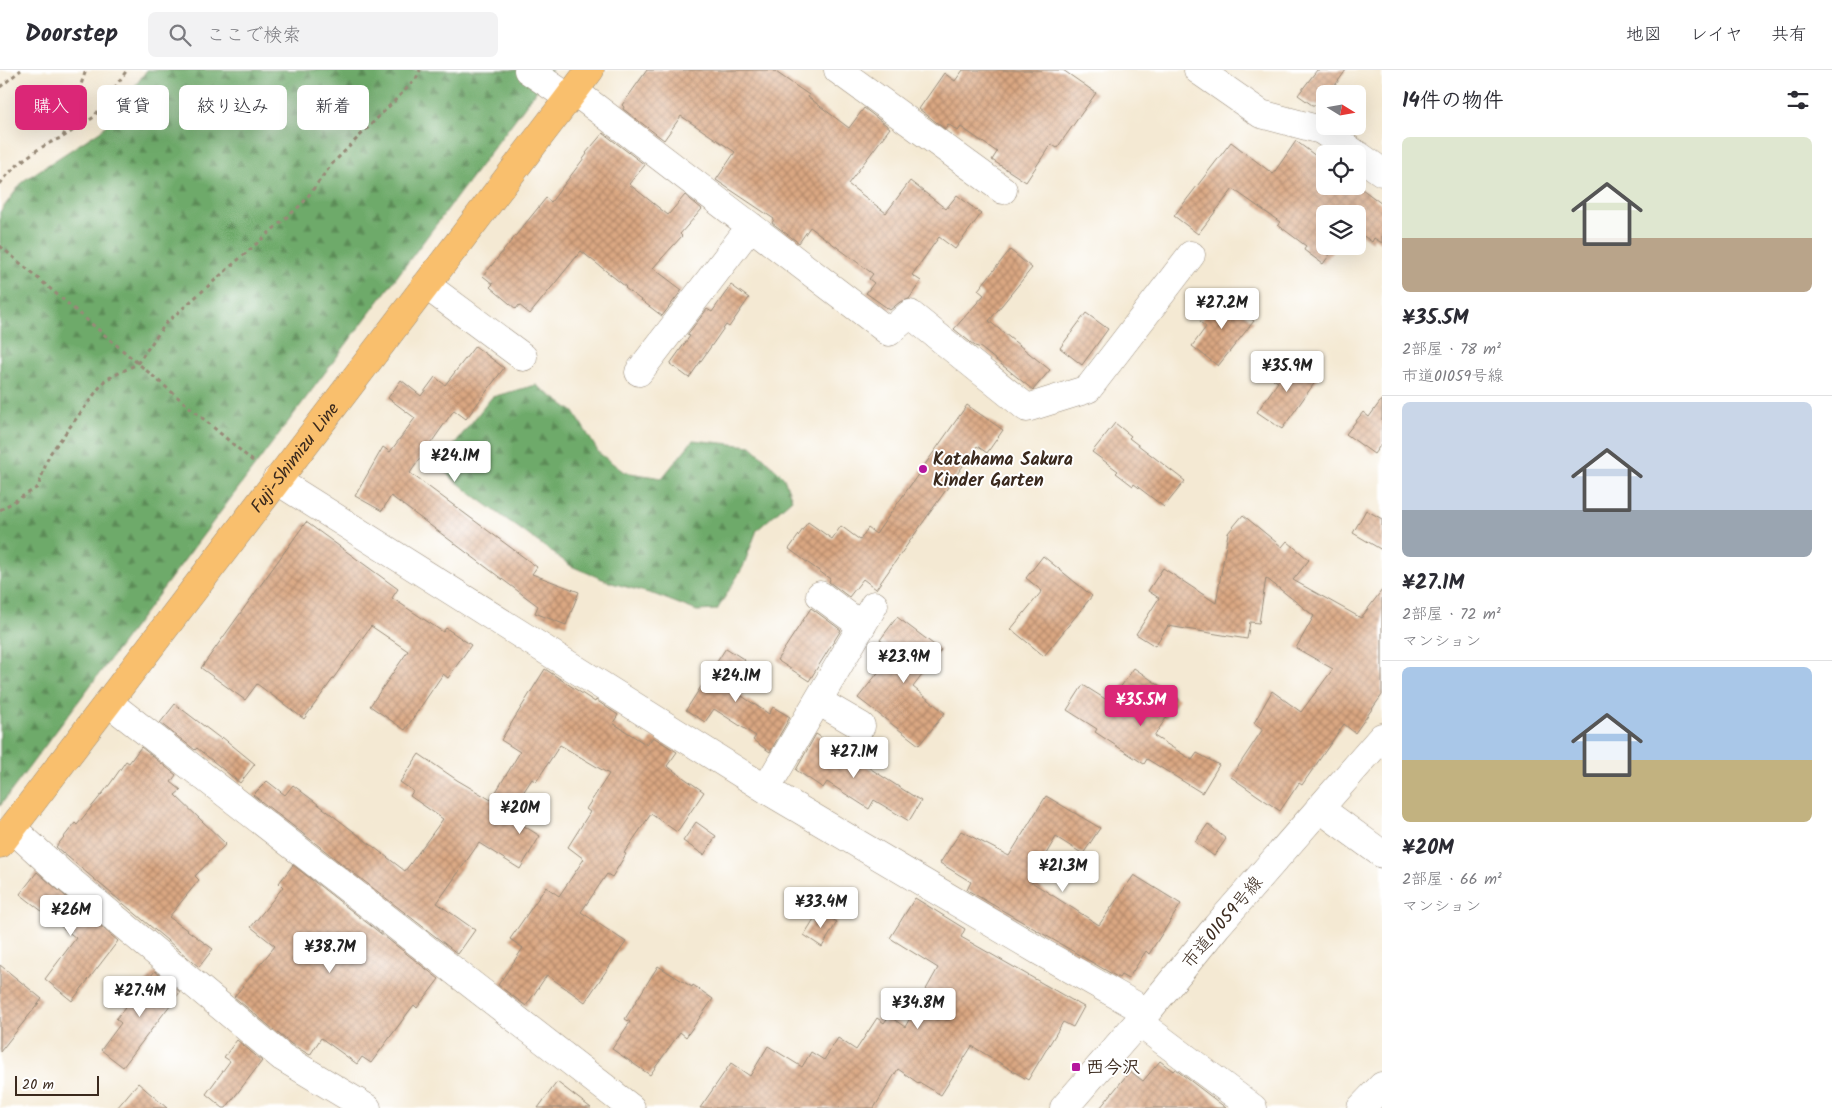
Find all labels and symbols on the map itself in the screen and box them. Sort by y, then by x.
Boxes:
north arrow [1316,85,1366,135]
pin: ¥27.2M [1181,288,1263,330]
pin: ¥35.9M [1246,350,1328,393]
street label: Fuji-Shimizu Line [244,397,348,520]
pin: ¥24.1M [414,440,496,483]
place label: Katahama Sakura Kinder Garten [933,446,1073,496]
marker: Katahama Sakura Kinder Garten [917,463,929,475]
pin: ¥23.9M [863,642,945,684]
pin: ¥24.1M [695,660,777,703]
pin: ¥35.5M [1100,684,1182,727]
pin: ¥27.1M [813,736,895,779]
pin: ¥20M [490,792,550,835]
pin: ¥21.3M [1022,850,1104,893]
street label: 市道01059号線 [1175,870,1271,976]
pin: ¥33.4M [780,886,862,929]
pin: ¥26M [41,894,101,937]
pin: ¥38.7M [289,932,371,974]
pin: ¥27.4M [99,976,181,1018]
pin: ¥34.8M [877,988,959,1030]
place label: 西今沢 [1086,1054,1140,1083]
marker: 西今沢 [1070,1061,1082,1073]
scale bar [15,1073,99,1096]

